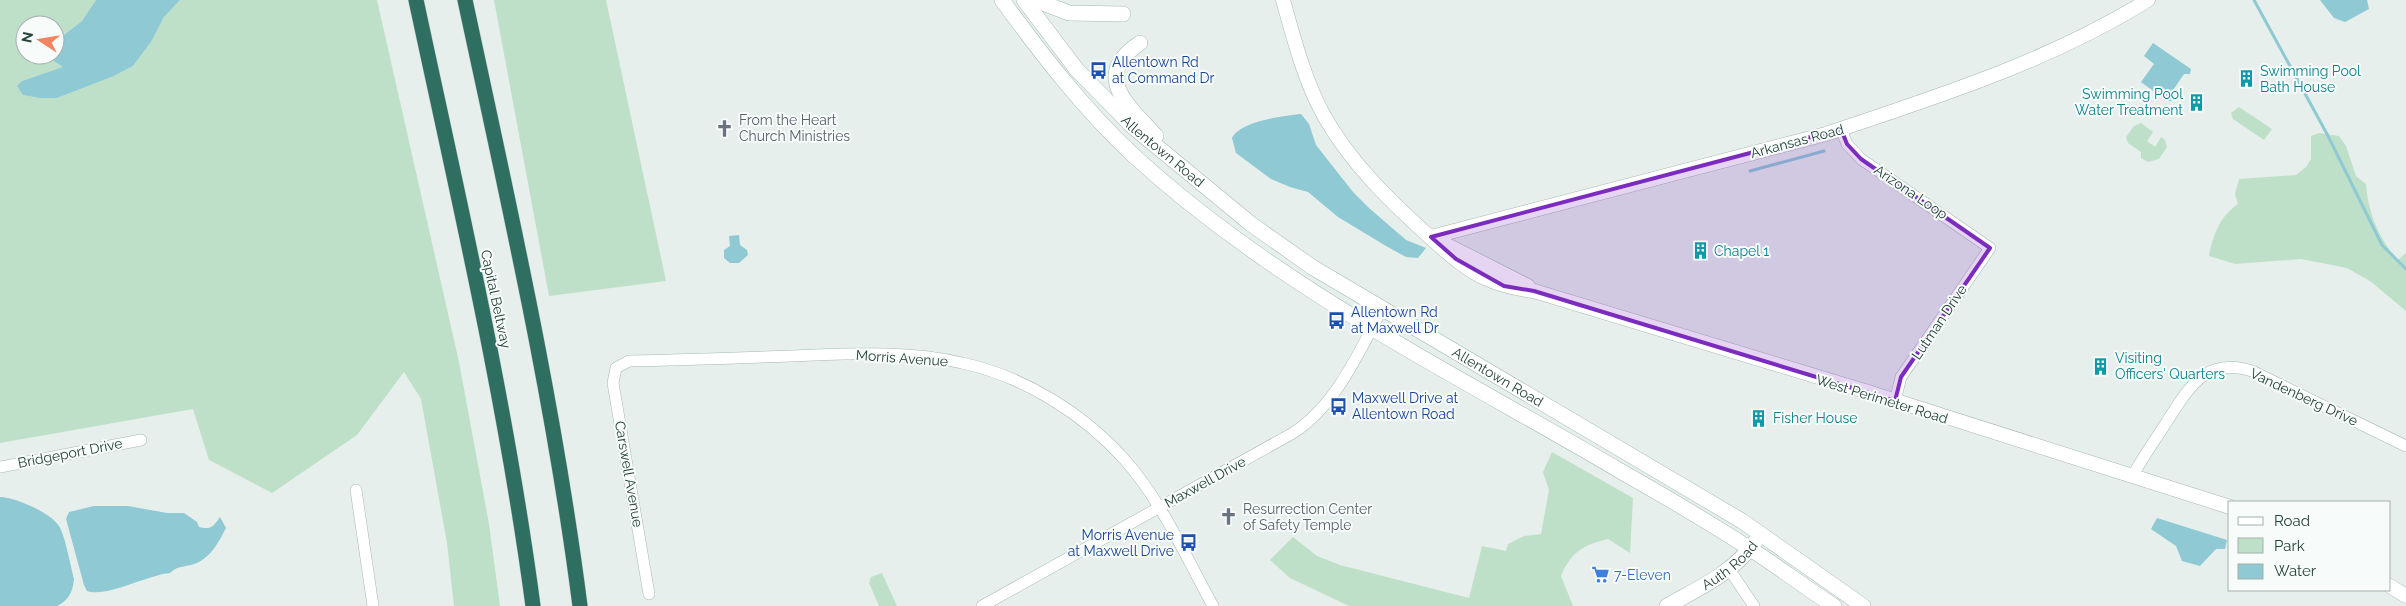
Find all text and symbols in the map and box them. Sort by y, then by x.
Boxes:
north arrow [15,15,65,65]
text: N [18,30,36,44]
place label: Allentown Rd at Command Dr [1112,54,1215,86]
bus stop icon: Allentown Rd at Command Dr [1088,60,1108,80]
place label: Swimming Pool Bath House [2260,63,2361,95]
building icon: Swimming Pool Bath House [2236,69,2256,89]
place label: Swimming Pool Water Treatment [2075,86,2183,118]
building icon: Swimming Pool Water Treatment [2187,92,2207,112]
place label: From the Heart Church Ministries [739,112,850,144]
street label: Allentown Road [1118,112,1207,190]
church icon: From the Heart Church Ministries [715,118,735,138]
street label: Arkansas Road [1749,121,1845,161]
street label: Arizona Loop [1871,162,1951,223]
building icon: Chapel 1 [1690,241,1710,261]
place label: Chapel 1 [1714,243,1769,259]
street label: Capital Beltway [478,248,514,350]
street label: Lutman Drive [1908,282,1970,362]
place label: Allentown Rd at Maxwell Dr [1351,304,1439,336]
bus stop icon: Allentown Rd at Maxwell Dr [1327,310,1347,330]
street label: Allentown Road [1450,344,1546,410]
street label: Morris Avenue [855,347,949,369]
place label: Visiting Officers' Quarters [2115,350,2225,382]
building icon: Visiting Officers' Quarters [2091,356,2111,376]
street label: Vandenberg Drive [2248,365,2360,429]
street label: West Perimeter Road [1814,371,1950,427]
place label: Maxwell Drive at Allentown Road [1352,390,1459,422]
bus stop icon: Maxwell Drive at Allentown Road [1328,396,1348,416]
building icon: Fisher House [1749,408,1769,428]
place label: Fisher House [1773,410,1857,426]
street label: Carswell Avenue [612,420,646,528]
street label: Bridgeport Drive [16,435,124,471]
street label: Maxwell Drive [1162,453,1248,511]
place label: Resurrection Center of Safety Temple [1243,501,1372,533]
legend [2228,501,2391,591]
church icon: Resurrection Center of Safety Temple [1219,507,1239,527]
text: Road [2274,512,2310,530]
place label: Morris Avenue at Maxwell Drive [1068,527,1174,559]
bus stop icon: Morris Avenue at Maxwell Drive [1178,533,1198,553]
text: Park [2274,537,2305,555]
street label: Auth Road [1699,538,1761,593]
text: Water [2274,562,2317,580]
supermarket icon: 7-Eleven [1590,565,1610,585]
place label: 7-Eleven [1614,567,1671,583]

